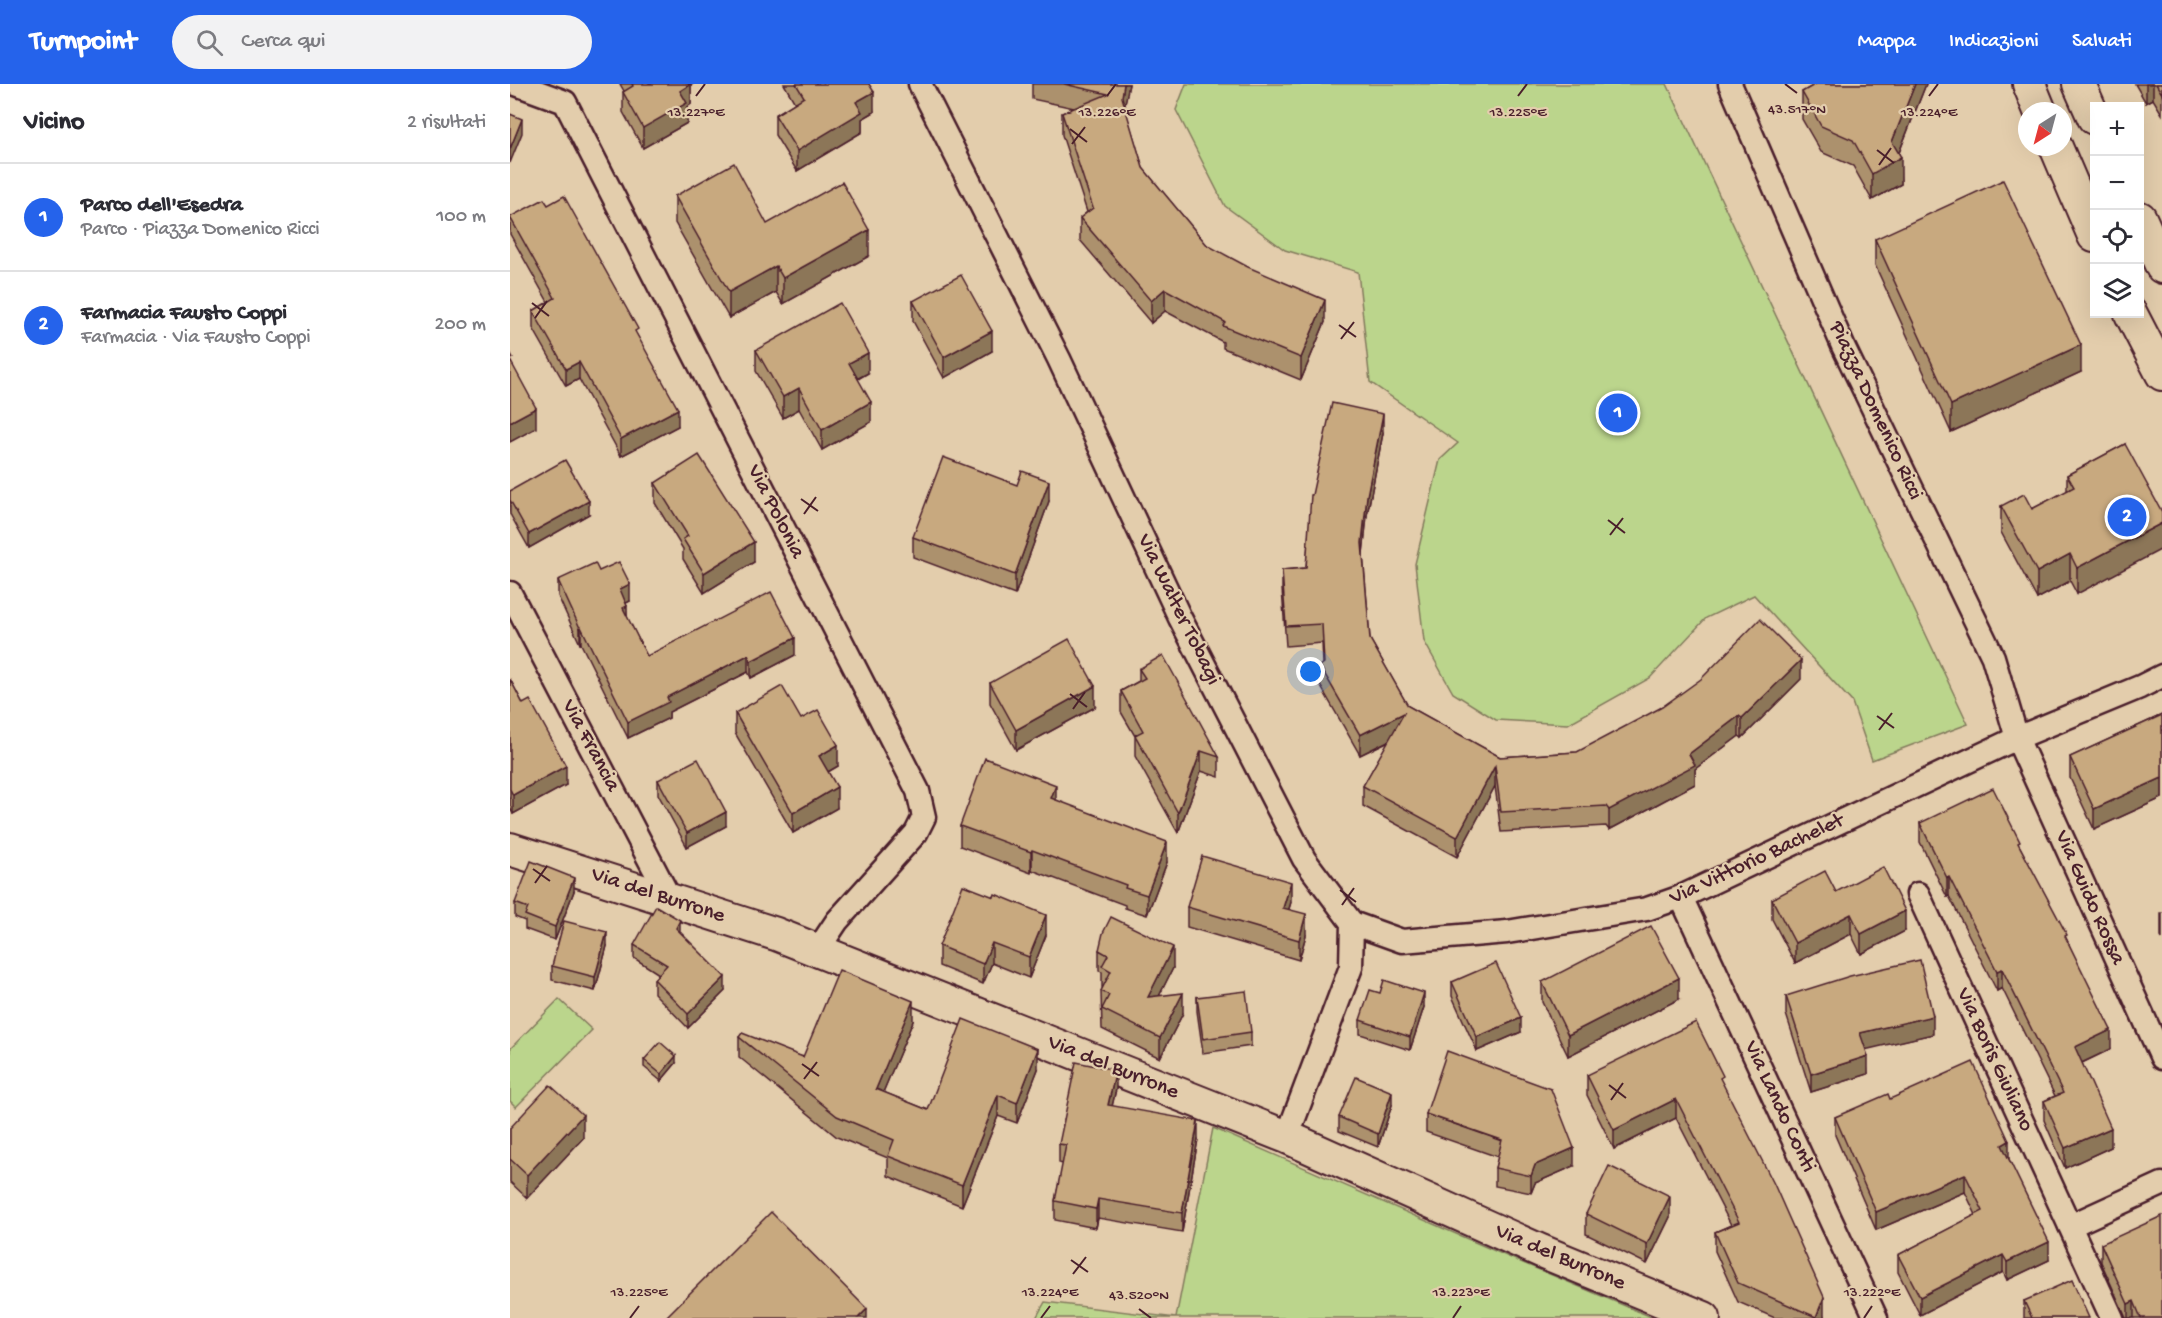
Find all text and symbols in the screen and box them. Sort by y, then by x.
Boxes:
search box [172,15,592,69]
text: Turnpoint [30,26,136,59]
icon: search [193,26,226,59]
text: Cerca qui [241,29,325,55]
text: Mappa [1857,30,1916,55]
text: Indicazioni [1949,30,2039,55]
text: Salvati [2072,30,2132,55]
text: 43.517°N [1768,101,1826,119]
north arrow [2018,102,2072,156]
map controls [2090,102,2144,318]
button: + [2090,102,2144,156]
text: 13.227°E [666,104,725,122]
text: 13.226°E [1078,104,1136,122]
text: 13.225°E [1488,104,1547,122]
text: 13.224°E [1900,104,1958,122]
text: Vicino [24,108,84,139]
text: 2 risultati [407,112,486,135]
button: − [2090,156,2144,210]
text: Parco dell'Esedra [81,193,243,219]
text: 1 [39,206,48,229]
text: 100 m [436,206,486,229]
button: locate [2090,210,2144,264]
text: Parco · Piazza Domenico Ricci [81,219,320,242]
button: layers [2090,264,2144,318]
text: Farmacia Fausto Coppi [81,301,287,327]
text: 2 [39,314,48,337]
text: 200 m [435,314,486,337]
street label: Piazza Domenico Ricci [1822,317,1928,504]
text: Farmacia · Via Fausto Coppi [81,327,311,350]
pin: 1 [1598,390,1638,436]
street label: Via Polonia [740,460,810,564]
pin: 2 [2108,494,2146,540]
street label: Via Walter Tobagi [1130,529,1226,690]
your location [1296,657,1325,686]
street label: Via Francia [554,695,625,797]
street label: Via Vittorio Bachelet [1665,807,1850,912]
street label: Via Guido Rossa [2047,826,2131,970]
street label: Via del Burrone [587,862,729,930]
street label: Via Boris Giuliano [1949,983,2039,1136]
street label: Via del Burrone [1043,1030,1183,1106]
street label: Via Lando Conti [1737,1036,1821,1177]
street label: Via del Burrone [1490,1218,1630,1297]
text: 13.225°E [609,1284,668,1302]
text: 13.224°E [1021,1284,1079,1302]
text: 13.223°E [1431,1284,1490,1302]
text: 13.222°E [1843,1284,1901,1302]
text: 43.520°N [1109,1287,1169,1305]

